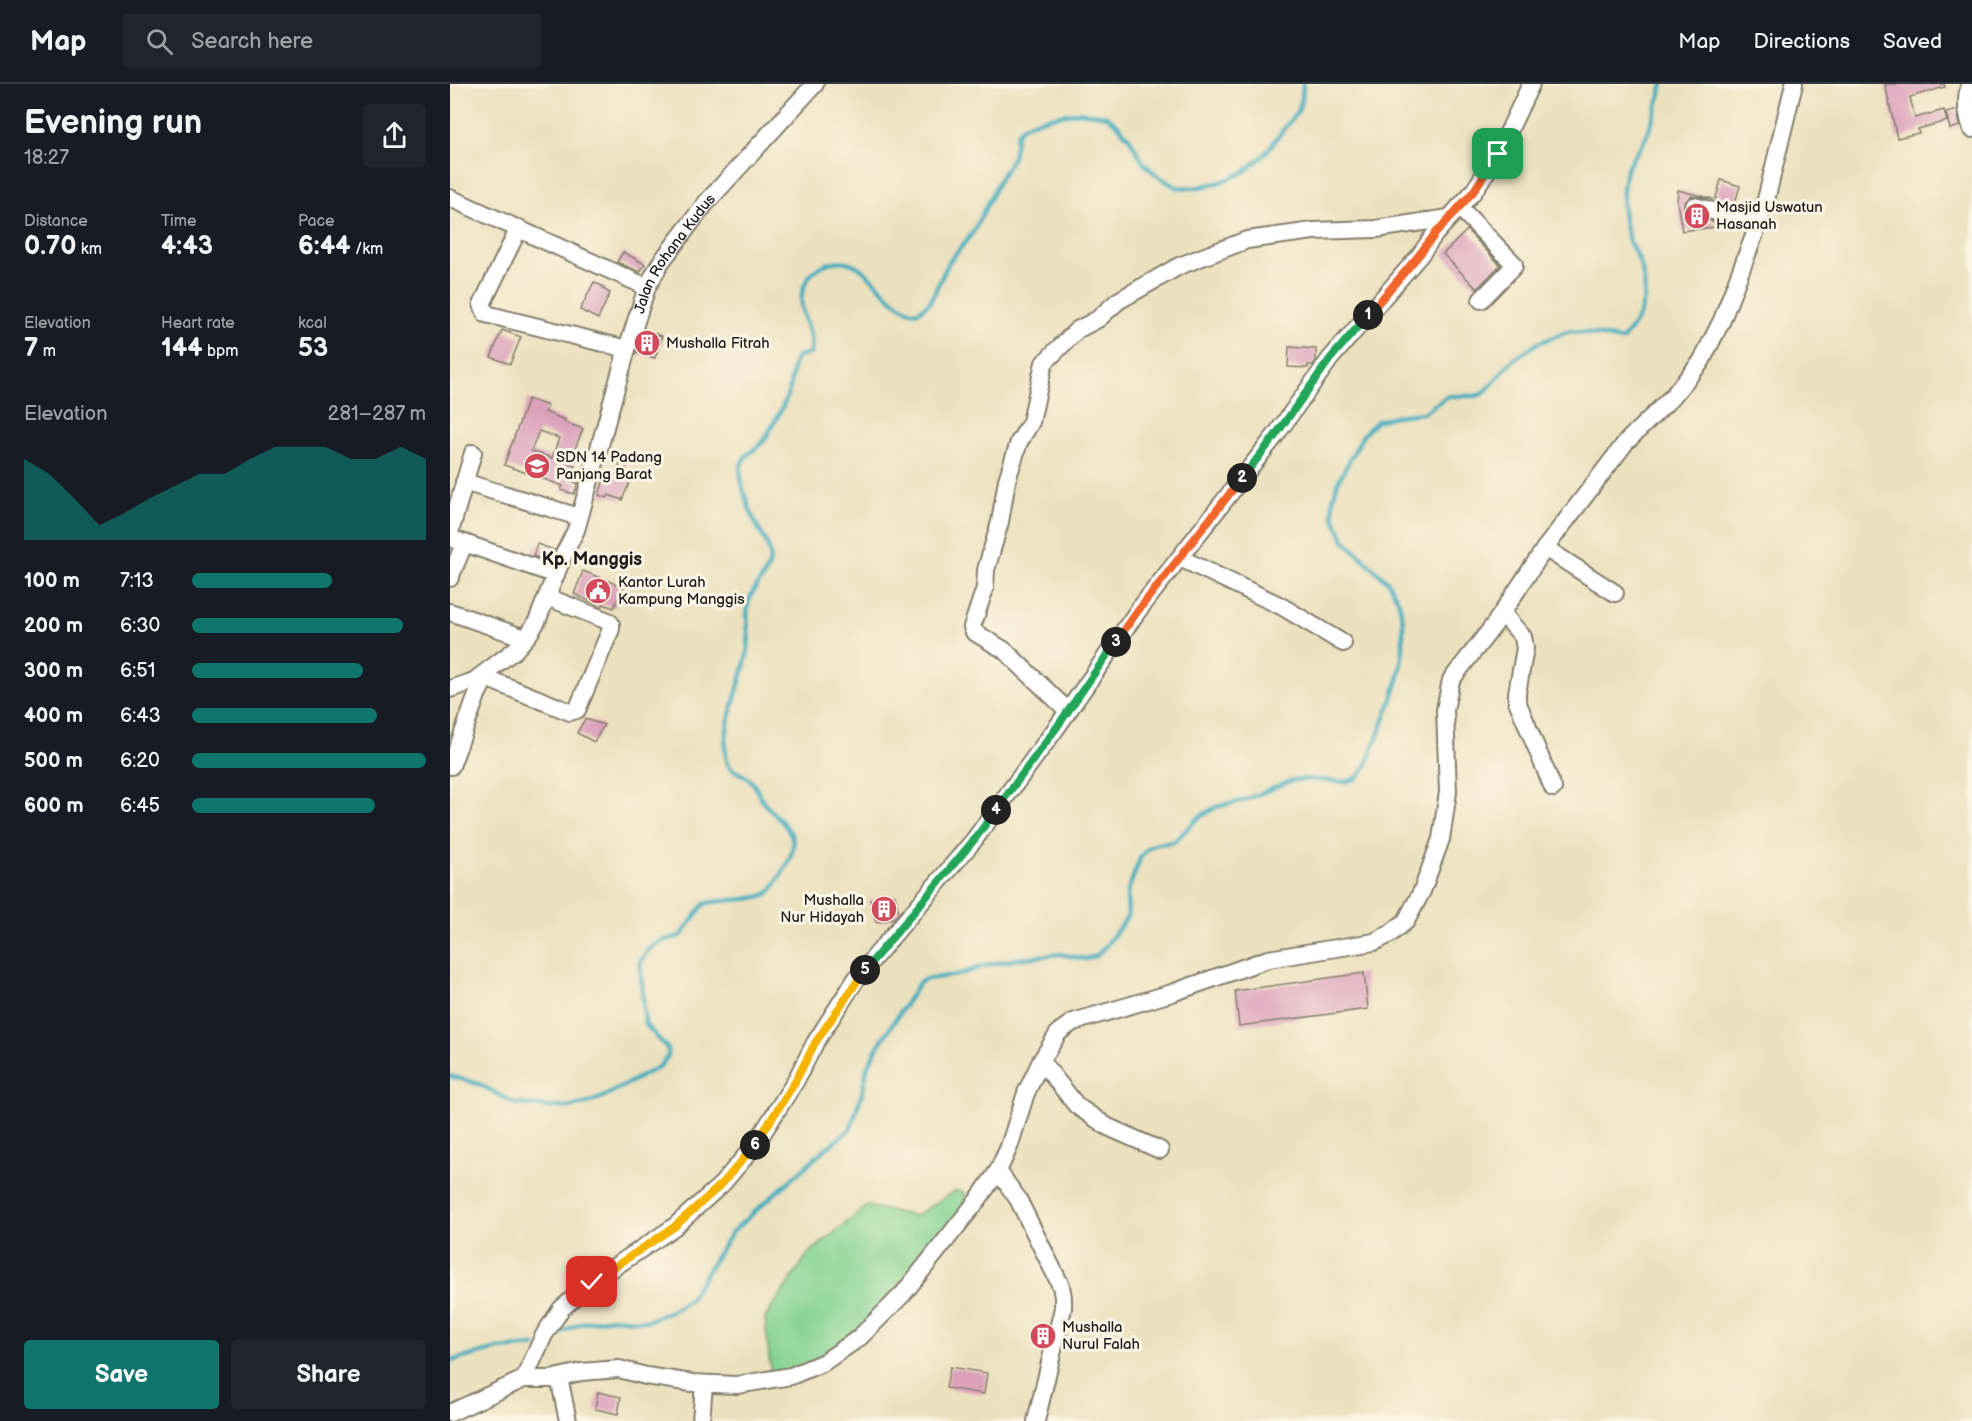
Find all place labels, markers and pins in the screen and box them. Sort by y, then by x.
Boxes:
pin [1472,128,1523,179]
place label: Masjid Uswatun Hasanah [1716,198,1823,234]
building icon: Masjid Uswatun Hasanah [1682,201,1712,231]
pin: 1 [1353,300,1383,330]
building icon: Mushalla Fitrah [632,328,662,358]
place label: Mushalla Fitrah [666,334,770,353]
place label: SDN 14 Padang Panjang Barat [556,448,662,484]
school or university icon: SDN 14 Padang Panjang Barat [522,451,552,481]
pin: 2 [1227,463,1257,493]
place label: Kantor Lurah Kampung Manggis [618,573,745,609]
public building icon: Kantor Lurah Kampung Manggis [583,576,613,606]
pin: 3 [1101,627,1131,657]
pin: 4 [981,795,1011,825]
place label: Mushalla Nur Hidayah [780,891,864,927]
building icon: Mushalla Nur Hidayah [869,894,899,924]
pin: 5 [850,955,880,985]
pin: 6 [740,1130,770,1160]
pin [566,1256,617,1307]
place label: Mushalla Nurul Falah [1062,1318,1140,1354]
building icon: Mushalla Nurul Falah [1028,1321,1058,1351]

